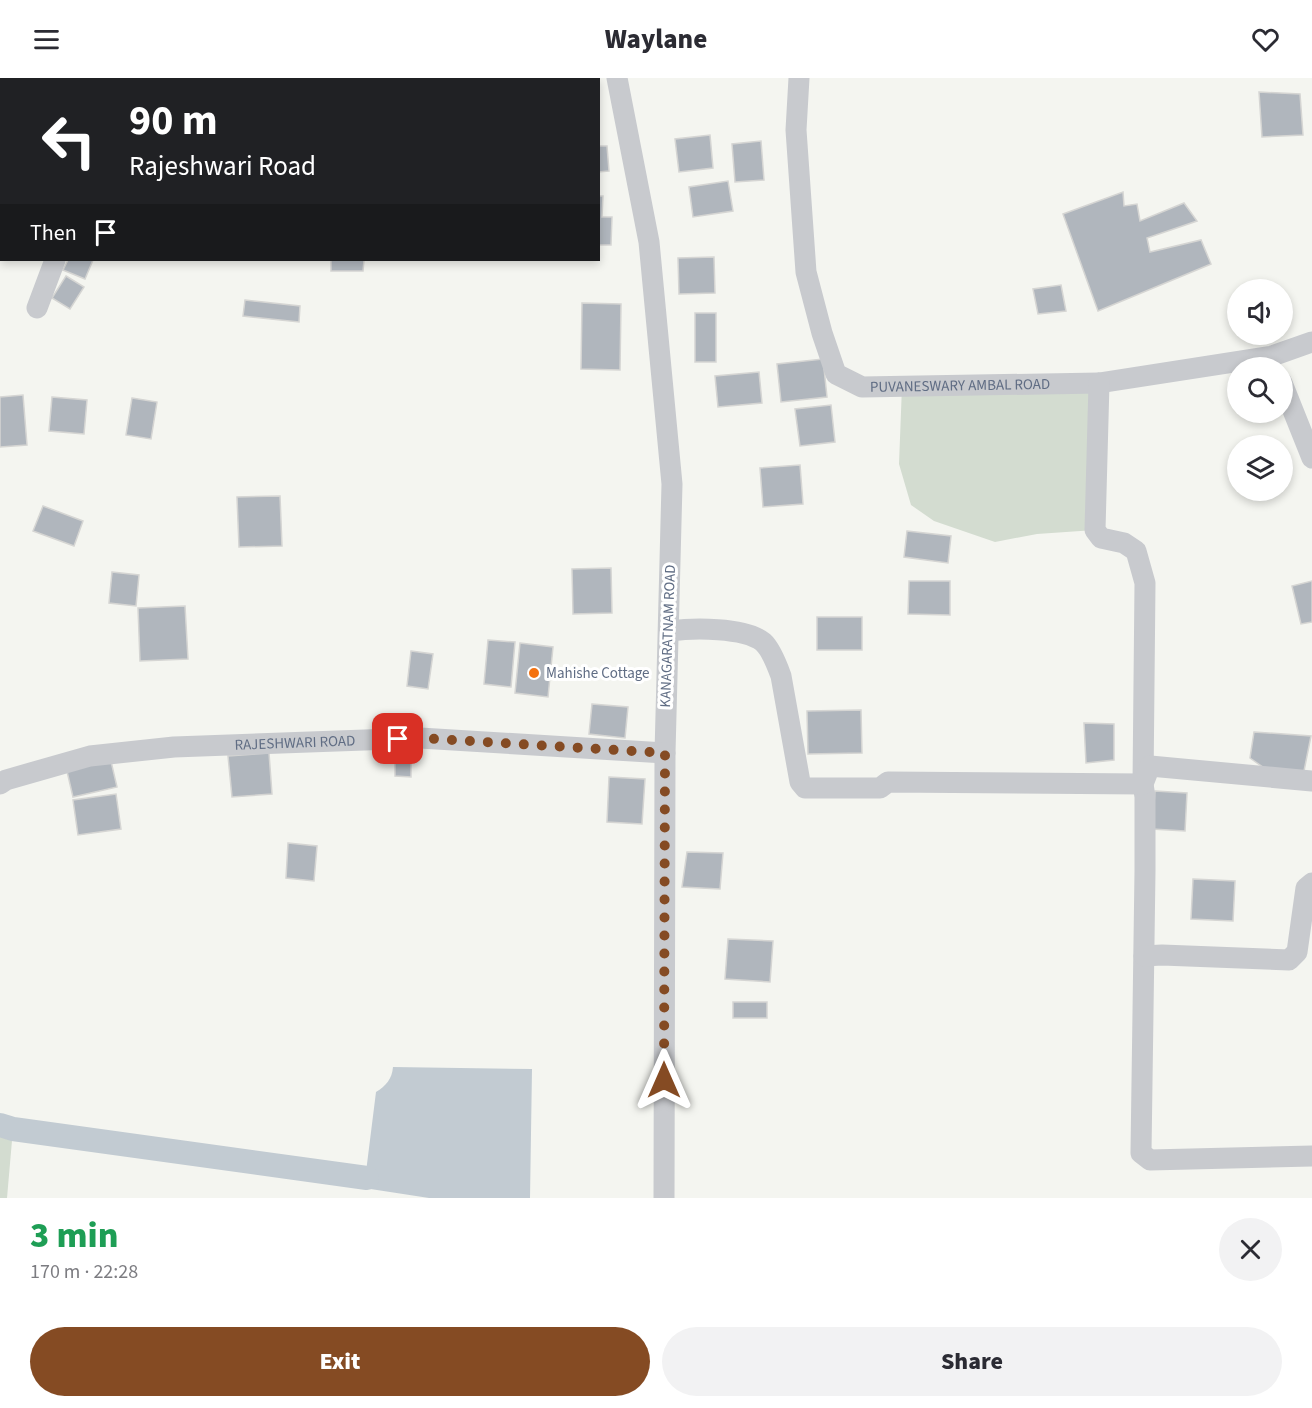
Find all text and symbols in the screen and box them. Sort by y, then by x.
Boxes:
text: Waylane [605,20,707,59]
icon: menu [30,23,63,56]
icon: heart [1249,23,1282,56]
text: 90 m [129,91,218,151]
icon: left [30,102,108,180]
text: Rajeshwari Road [129,147,316,186]
icon: arrive [89,216,122,249]
text: Then [30,217,77,249]
map controls [1227,279,1293,501]
button: sound [1227,279,1293,345]
button: search [1227,357,1293,423]
street label: PUVANESWARY AMBAL ROAD [870,373,1050,397]
button: layers [1227,435,1293,501]
street label: KANAGARATNAM ROAD [655,564,681,708]
place label: Mahishe Cottage [546,663,650,684]
marker: Mahishe Cottage [527,666,541,680]
pin [372,713,423,764]
icon: arrive [381,722,414,755]
street label: RAJESHWARI ROAD [234,730,356,755]
position arrow [632,1048,696,1112]
text: 3 min [30,1210,118,1261]
button: close [1219,1218,1282,1281]
text: 170 m · 22:28 [30,1258,138,1286]
button: Exit [30,1327,650,1396]
button: Share [662,1327,1282,1396]

